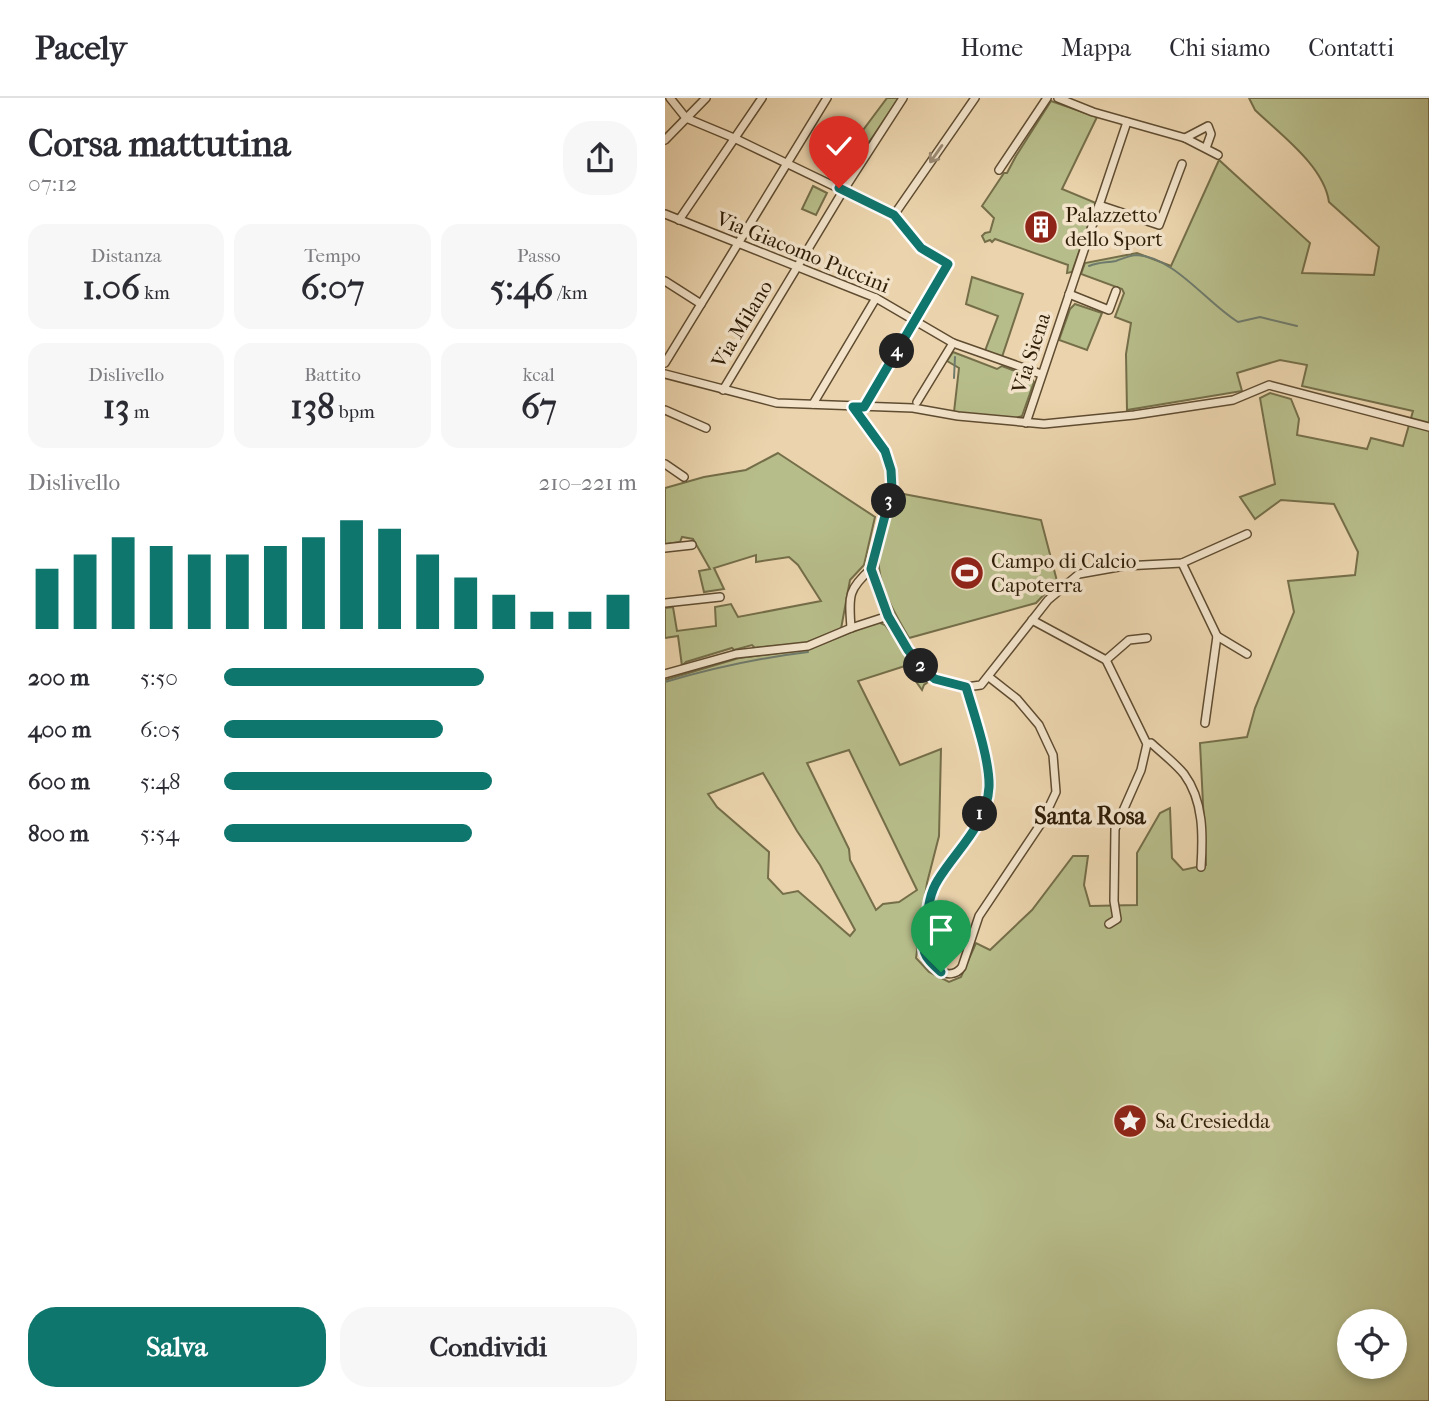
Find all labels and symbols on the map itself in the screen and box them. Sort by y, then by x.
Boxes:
pin [809,116,869,188]
one-way arrow [929,144,943,163]
place label: Palazzetto dello Sport [1065,203,1163,251]
street label: Via Giacomo Puccini [712,206,893,298]
building icon: Palazzetto dello Sport [1022,208,1060,246]
street label: Via Milano [706,276,777,373]
street label: Via Siena [1006,309,1055,397]
pin: 4 [880,334,915,368]
pin: 3 [871,484,907,518]
place label: Campo di Calcio Capoterra [991,549,1136,597]
sports icon: Campo di Calcio Capoterra [948,554,986,592]
pin: 2 [903,648,939,684]
pin: 1 [963,796,997,832]
district label: Santa Rosa [1034,802,1147,830]
pin [911,900,971,972]
place icon: Sa Cresiedda [1111,1102,1149,1140]
place label: Sa Cresiedda [1155,1109,1270,1133]

